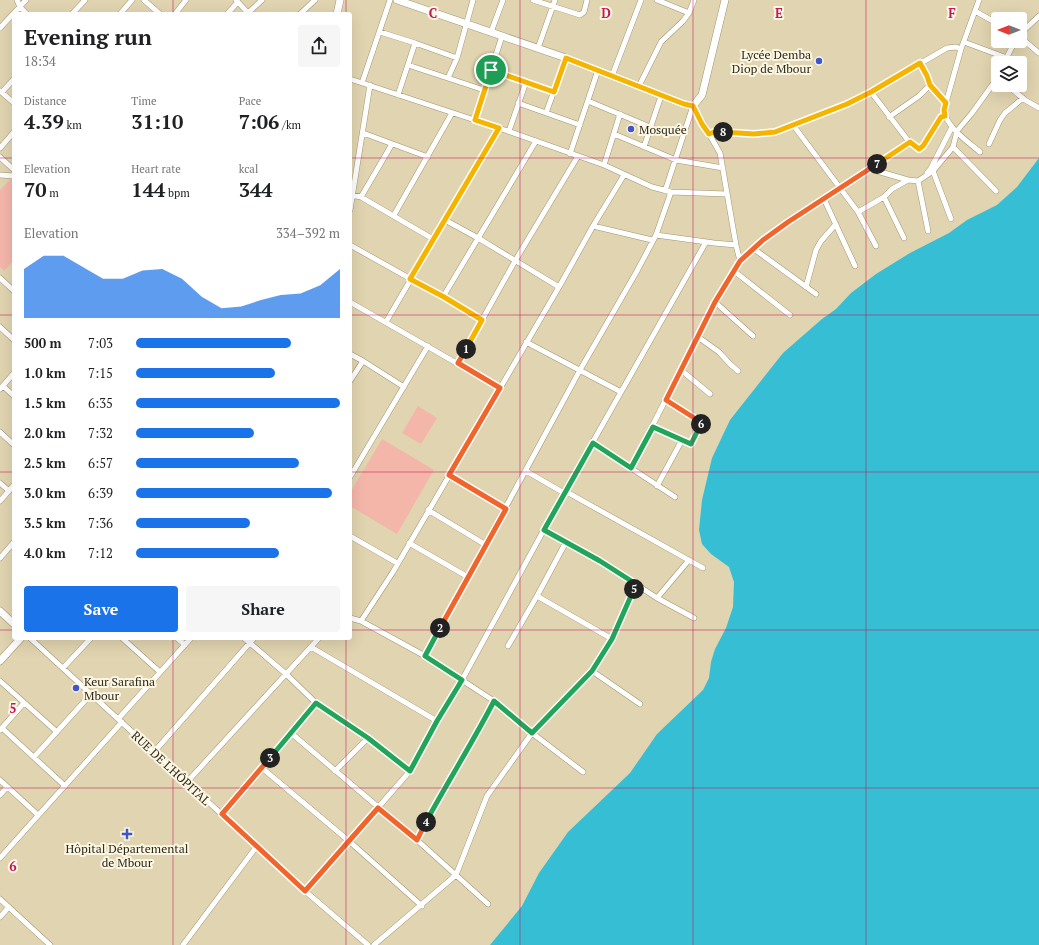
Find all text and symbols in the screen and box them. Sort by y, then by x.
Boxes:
text: C [429,4,437,22]
text: D [601,4,611,22]
text: E [775,4,783,22]
text: F [948,4,956,22]
north arrow [991,12,1027,48]
map controls [991,12,1027,92]
text: Evening run [24,22,152,51]
button: share [298,25,340,67]
place label: Lycée Demba Diop de Mbour [732,47,811,76]
text: 18:34 [24,52,56,70]
pin [474,53,508,87]
marker: Lycée Demba Diop de Mbour [814,56,824,66]
button: layers [991,56,1027,92]
icon: arrive [480,59,502,81]
text: Distance [24,94,67,108]
text: Time [131,94,156,108]
text: Pace [239,94,261,108]
text: 4.39 [24,108,64,135]
text: 31:10 [131,108,183,135]
text: 7:06 [239,108,279,135]
text: km [64,118,82,132]
text: /km [279,118,301,132]
place label: Mosquée [639,122,687,137]
pin: 8 [713,122,733,142]
marker: Mosquée [626,124,636,134]
text: 8 [720,125,726,139]
pin: 7 [867,154,887,174]
text: 7 [874,157,880,171]
text: Elevation [24,162,70,176]
text: Heart rate [131,162,181,176]
text: kcal [239,162,258,176]
text: 70 [24,176,47,203]
text: 144 [131,176,165,203]
text: 344 [239,176,273,203]
text: m [47,186,59,200]
text: bpm [165,186,190,200]
text: Elevation [24,224,79,242]
text: 334–392 m [276,224,340,242]
text: 500 m [24,334,62,352]
text: 7:03 [88,334,113,352]
pin: 1 [456,339,476,359]
text: 1 [463,342,469,356]
text: 1.0 km [24,364,66,382]
text: 7:15 [88,364,113,382]
text: 1.5 km [24,394,66,412]
text: 6:35 [88,394,113,412]
pin: 6 [691,414,711,434]
text: 6 [698,417,704,431]
text: 2.0 km [24,424,66,442]
text: 7:32 [88,424,113,442]
text: 2.5 km [24,454,66,472]
text: 6:57 [88,454,113,472]
text: 3.0 km [24,484,66,502]
text: 6:39 [88,484,113,502]
text: 3.5 km [24,514,66,532]
text: 7:36 [88,514,113,532]
text: 4.0 km [24,544,66,562]
text: 7:12 [88,544,113,562]
pin: 5 [624,579,644,599]
text: 5 [631,582,637,596]
button: Save [24,586,178,632]
button: Share [186,586,340,632]
pin: 2 [430,618,450,638]
text: 2 [437,621,443,635]
place label: Keur Sarafina Mbour [84,674,155,703]
marker: Keur Sarafina Mbour [71,683,81,693]
text: 5 [9,699,17,717]
street label: RUE DE L'HÔPITAL [129,728,214,809]
pin: 3 [260,748,280,768]
text: 3 [267,751,273,765]
pin: 4 [416,812,436,832]
text: 4 [423,815,429,829]
marker: Hôpital Départemental de Mbour [121,828,133,840]
place label: Hôpital Départemental de Mbour [66,841,189,870]
text: 6 [9,857,17,875]

